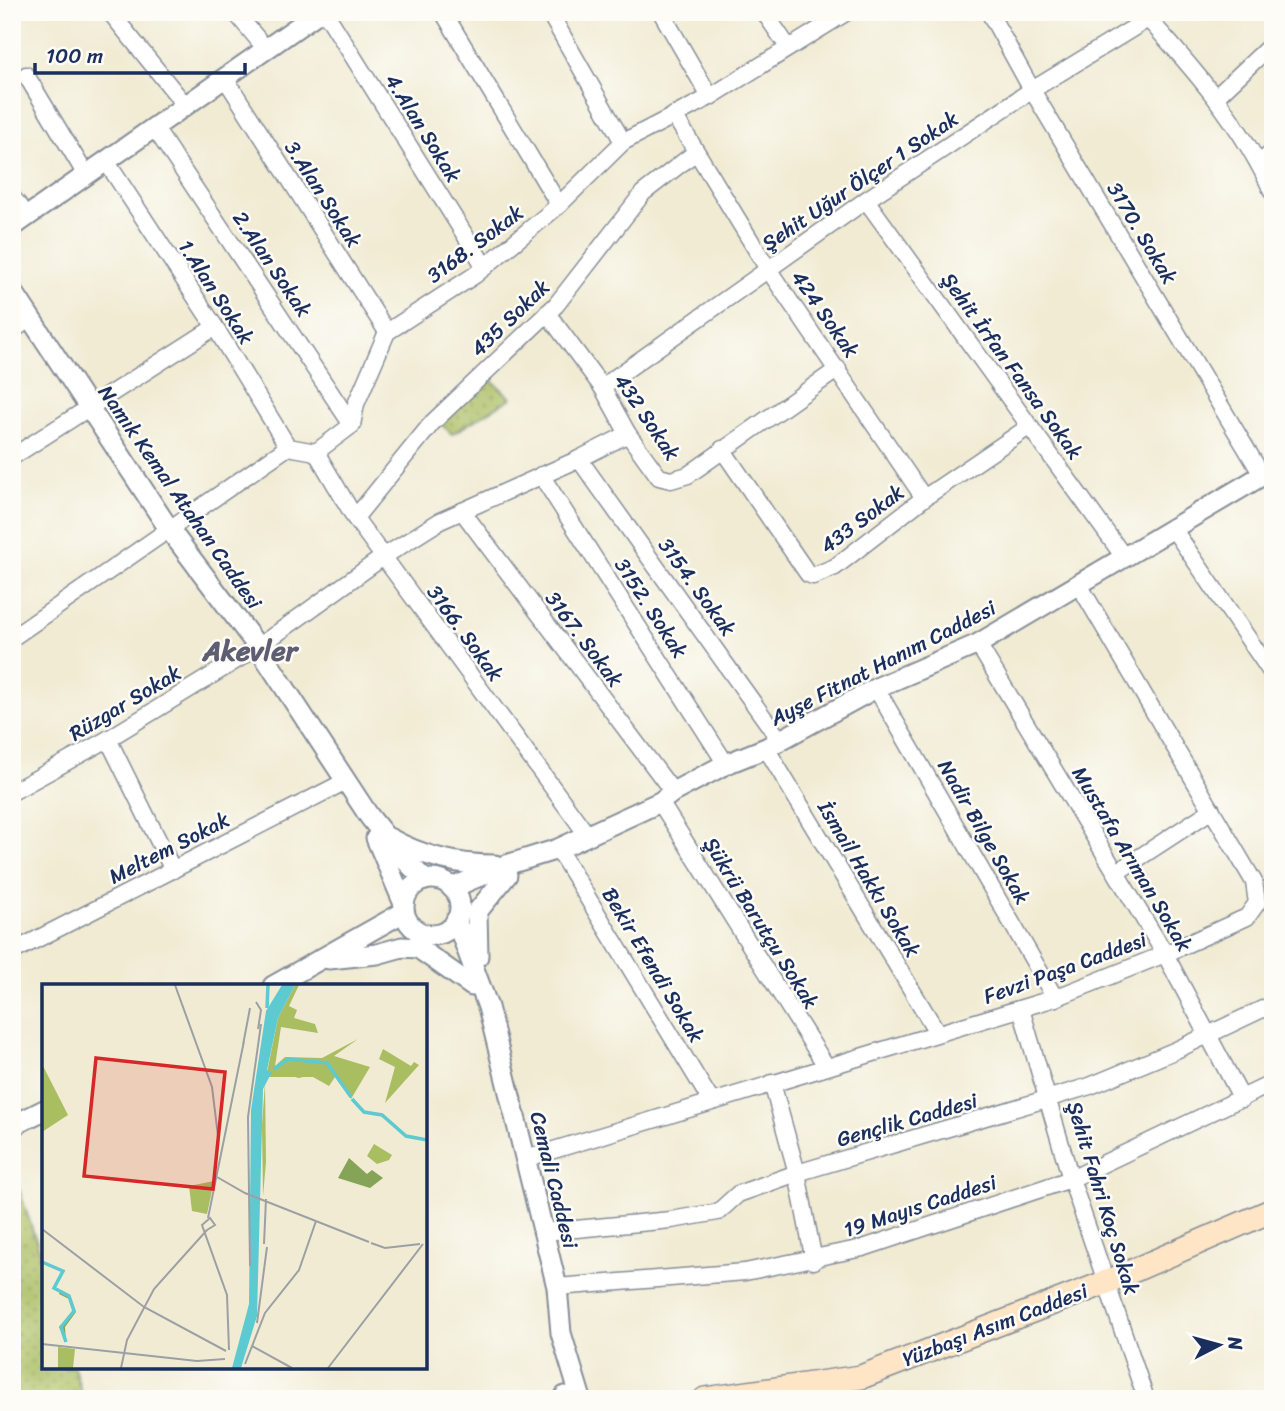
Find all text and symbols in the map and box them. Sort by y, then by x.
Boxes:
scale bar [35,32,245,76]
text: 100 m [46,37,103,75]
street label: 4.Alan Sokak [374,66,472,191]
street label: Şehit Uğur Ölçer 1 Sokak [753,100,967,261]
street label: 3.Alan Sokak [274,133,373,256]
street label: 3170. Sokak [1096,174,1188,292]
street label: 3168. Sokak [418,195,532,293]
street label: 2.Alan Sokak [222,203,322,326]
street label: 1.Alan Sokak [168,232,265,353]
street label: 424 Sokak [781,262,869,366]
street label: Şehit İrfan Fansa Sokak [931,264,1093,468]
street label: 435 Sokak [461,270,559,366]
street label: 432 Sokak [604,365,690,469]
street label: Namık Kemal Atahan Caddesi [88,377,273,618]
street label: 433 Sokak [811,474,913,564]
street label: 3154. Sokak [648,529,746,645]
street label: 3152. Sokak [604,550,698,666]
street label: 3166. Sokak [416,576,514,690]
street label: 3167. Sokak [535,582,633,696]
street label: Ayşe Fitnat Hanım Caddesi [762,589,1004,737]
district label: Akevler [202,626,300,675]
street label: Rüzgar Sokak [61,654,189,752]
street label: Nadir Bilge Sokak [927,752,1041,912]
street label: Mustafa Arıman Sokak [1061,759,1203,960]
street label: İsmail Hakkı Sokak [806,792,931,965]
street label: Meltem Sokak [102,801,236,895]
street label: Şükrü Barutçu Sokak [693,829,829,1017]
street label: Bekir Efendi Sokak [591,880,715,1051]
street label: Fevzi Paşa Caddesi [978,920,1153,1015]
inset map [42,984,427,1369]
street label: Gençlik Caddesi [832,1081,983,1158]
street label: Şehit Fahri Koç Sokak [1055,1096,1151,1300]
street label: Cemali Caddesi [519,1108,590,1254]
street label: 19 Mayıs Caddesi [839,1163,1003,1249]
street label: Yüzbaşı Asım Caddesi [897,1272,1094,1378]
north arrow [1184,1310,1254,1380]
text: N [1218,1334,1253,1352]

